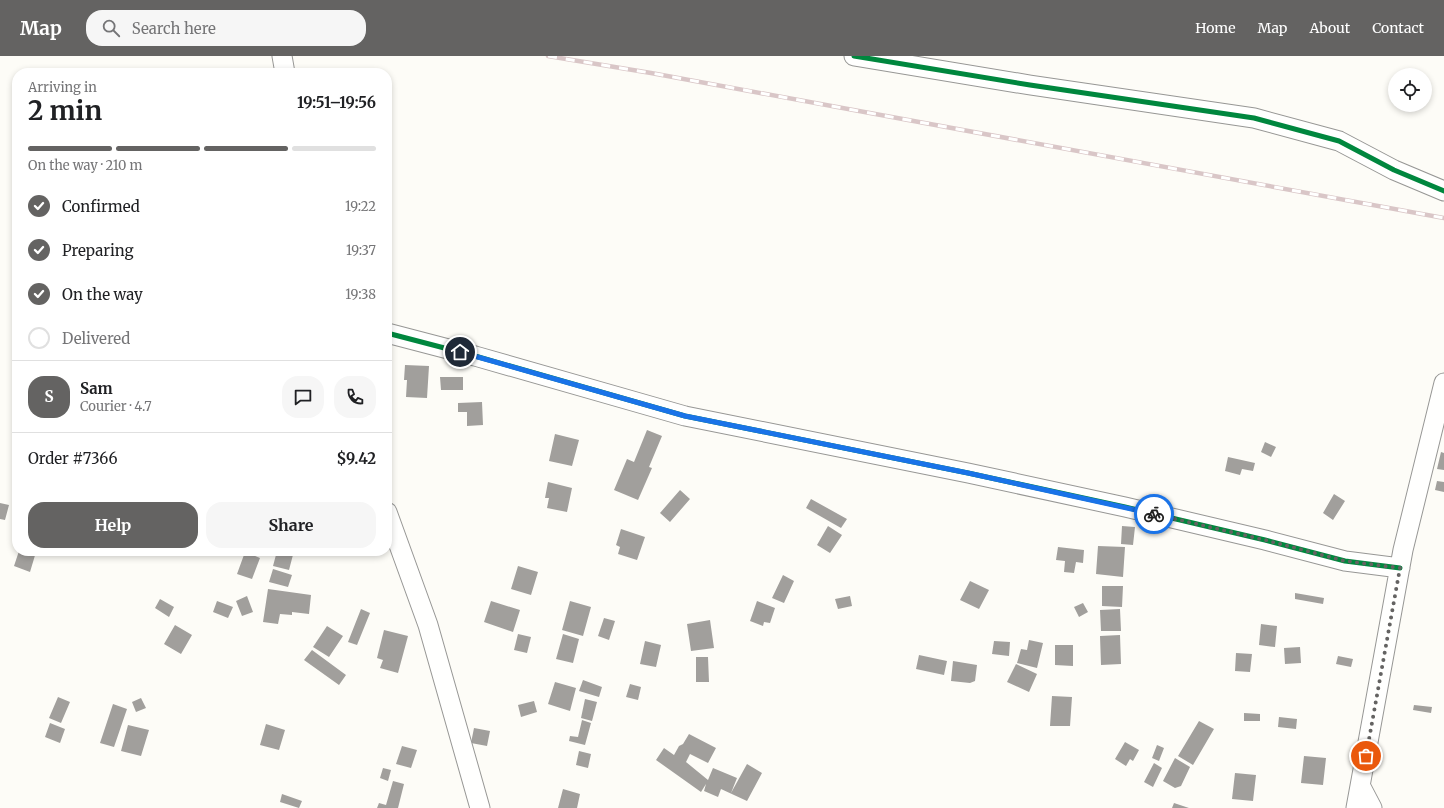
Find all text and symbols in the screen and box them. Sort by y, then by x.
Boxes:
search box [86,10,366,46]
text: Map [20,16,62,40]
icon: search [100,17,122,39]
text: Search here [132,19,216,38]
text: Home [1195,19,1236,37]
text: Map [1258,19,1287,37]
text: About [1309,19,1350,37]
text: Contact [1372,19,1424,37]
map controls [1388,68,1432,112]
button: locate [1388,68,1432,112]
text: Arriving in [28,79,97,96]
text: 19:51–19:56 [297,93,376,112]
text: 2 min [28,94,102,127]
text: On the way · 210 m [28,157,143,174]
icon: check [28,195,50,217]
text: Confirmed [62,197,140,216]
text: 19:22 [345,198,376,215]
icon: check [28,239,50,261]
text: Preparing [62,241,134,260]
text: 19:37 [346,242,376,259]
icon: check [28,283,50,305]
text: On the way [62,285,143,304]
text: 19:38 [345,286,376,303]
text: Delivered [62,329,130,348]
pin [443,335,477,369]
icon: home [449,341,471,363]
button: chat [282,376,324,418]
button: phone [334,376,376,418]
text: Sam [80,379,113,398]
text: S [44,387,54,406]
text: Courier · 4.7 [80,398,152,415]
text: Order #7366 [28,449,117,468]
text: $9.42 [337,449,376,468]
courier [1134,494,1174,534]
button: Help [28,502,198,548]
button: Share [206,502,376,548]
icon: bike [1143,503,1165,525]
pin [1349,739,1383,773]
icon: bag [1355,745,1377,767]

